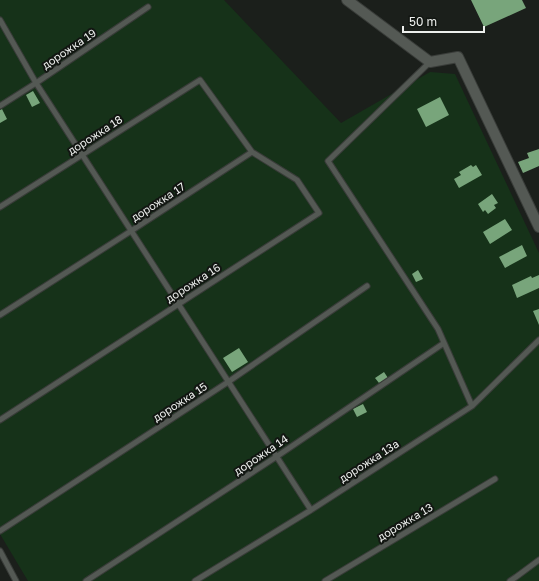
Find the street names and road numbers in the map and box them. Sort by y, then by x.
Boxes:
street label: дорожка 19 [39,26,98,71]
street label: дорожка 18 [65,112,125,157]
street label: дорожка 17 [128,179,187,224]
street label: дорожка 16 [163,260,223,305]
street label: дорожка 15 [150,379,209,424]
street label: дорожка 14 [231,432,290,477]
street label: дорожка 13а [337,437,401,485]
street label: дорожка 13 [375,500,435,543]

